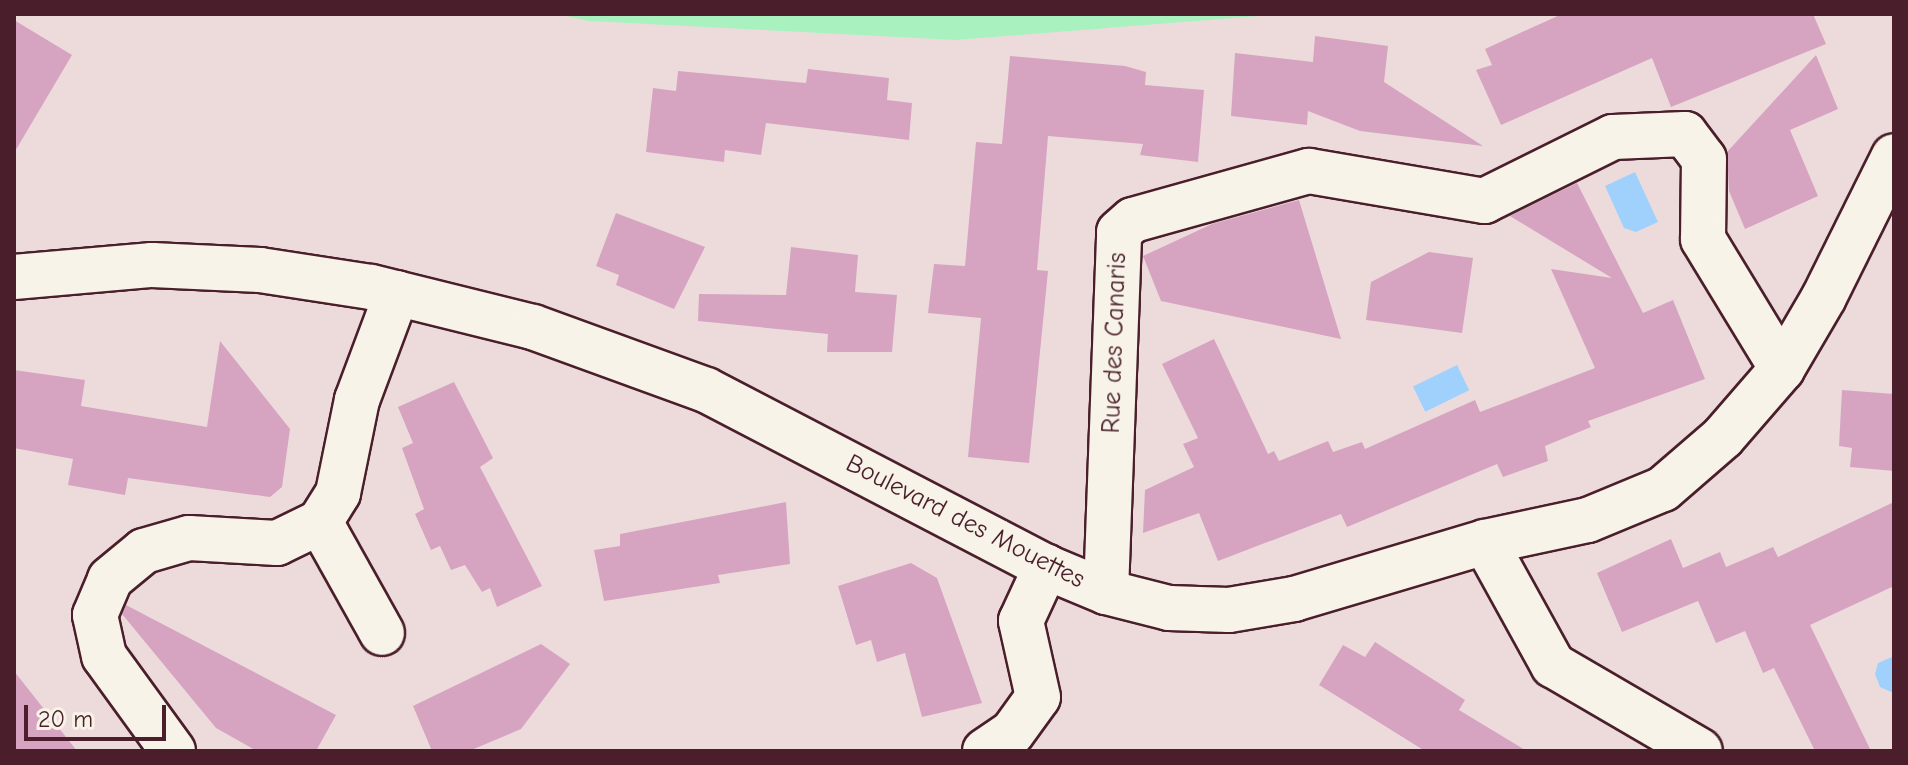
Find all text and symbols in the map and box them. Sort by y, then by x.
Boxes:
street label: Rue des Canaris [1096,252,1134,434]
street label: Boulevard des Mouettes [840,448,1090,596]
scale bar [28,689,170,739]
text: 20 m [38,705,93,733]

